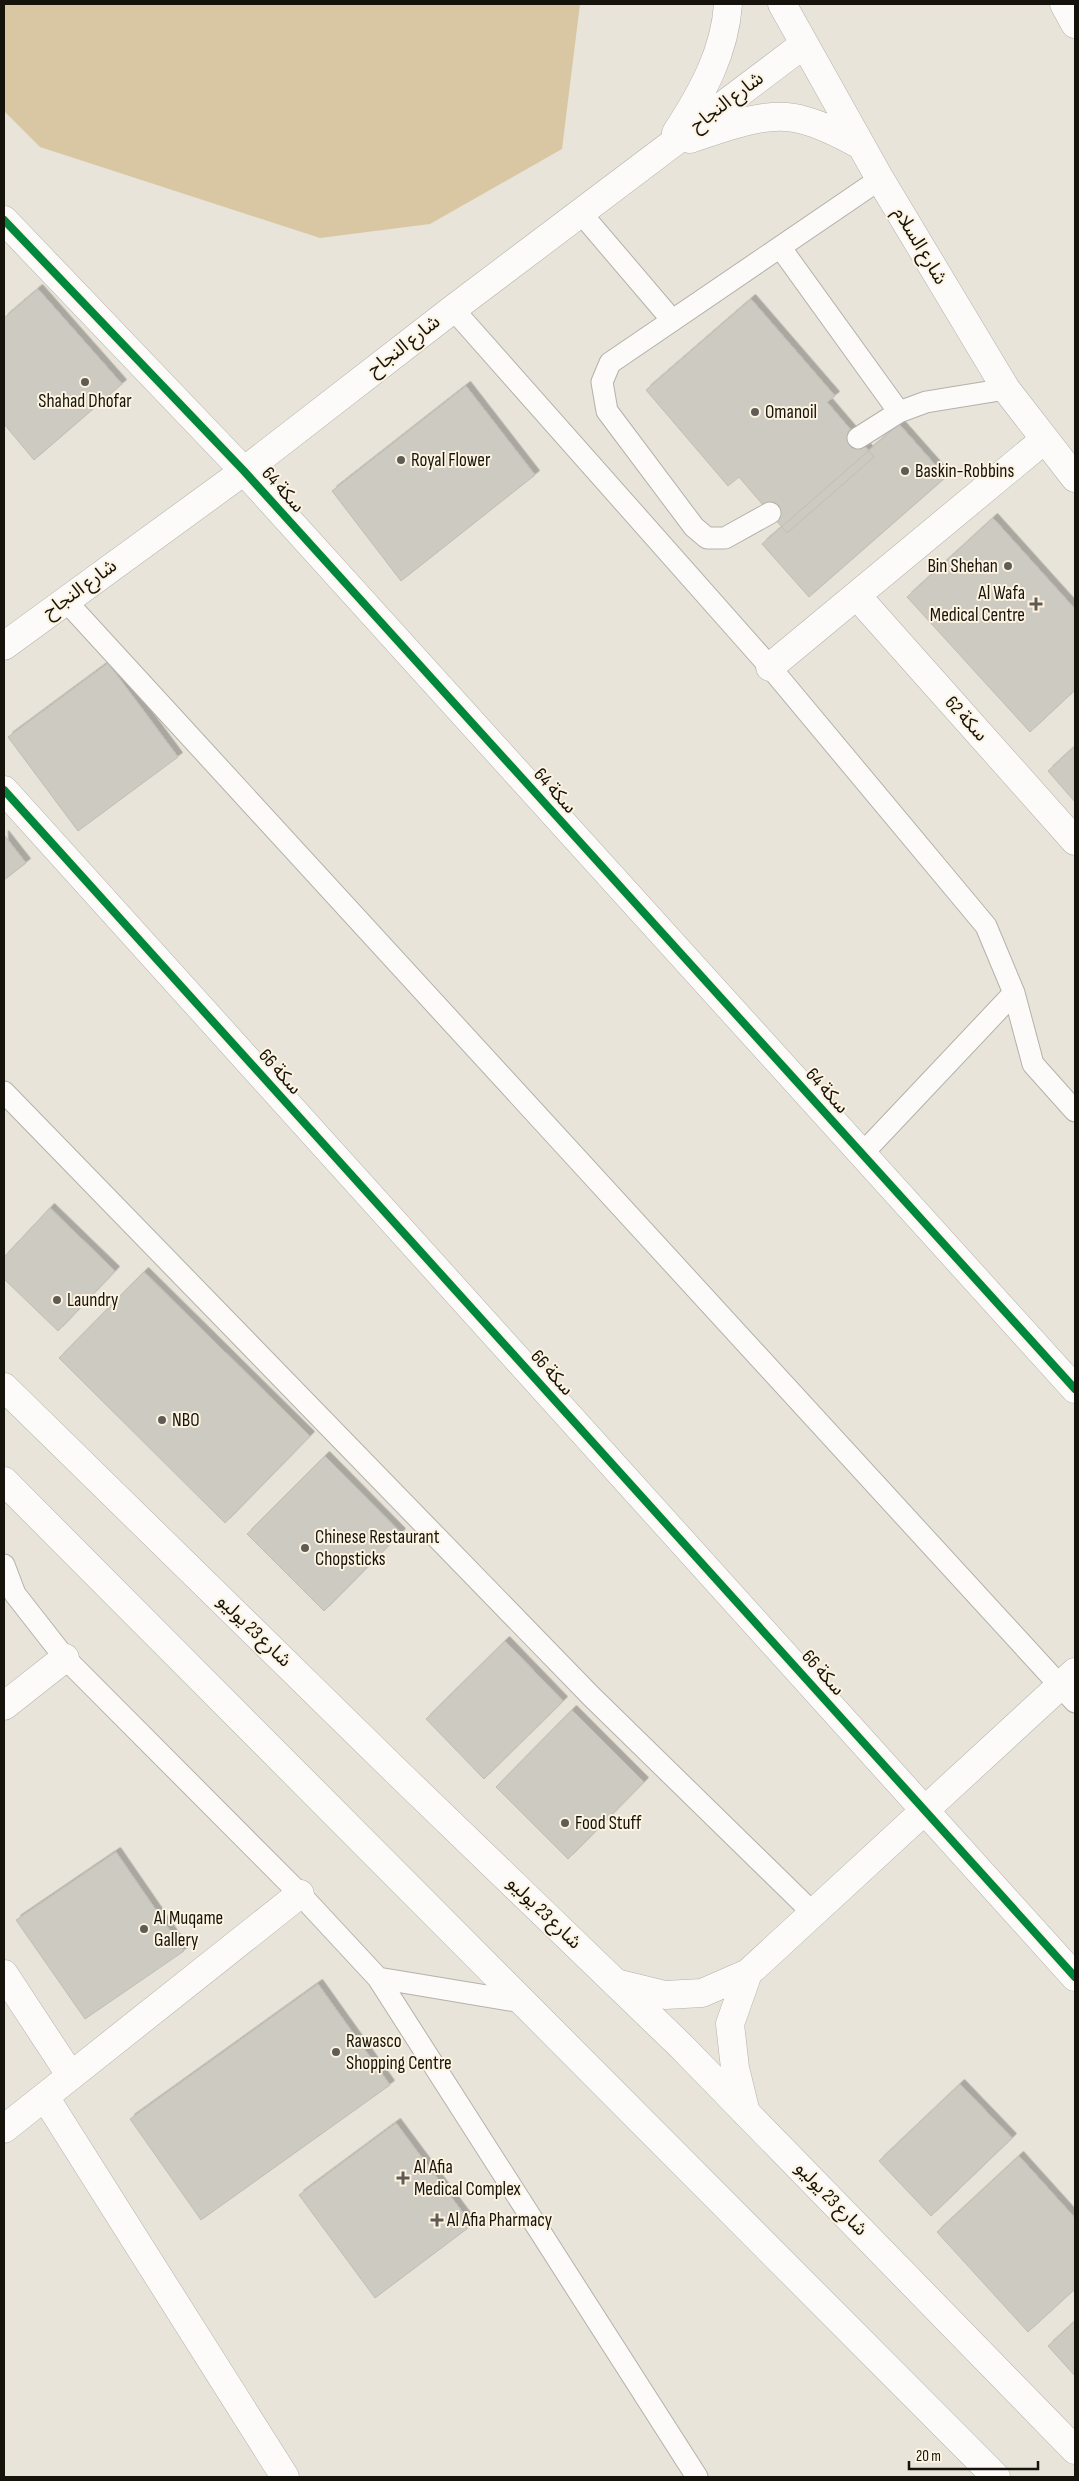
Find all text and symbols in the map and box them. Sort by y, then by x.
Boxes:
street label: شارع النجاح [686,67,769,138]
street label: شارع السلام [886,203,952,290]
street label: شارع النجاح [363,311,446,382]
marker: Shahad Dhofar [79,376,91,388]
place label: Shahad Dhofar [38,390,132,413]
place label: Omanoil [765,401,817,424]
marker: Omanoil [749,406,761,418]
place label: Royal Flower [411,449,491,472]
marker: Royal Flower [395,454,407,466]
place label: Baskin-Robbins [915,460,1014,483]
street label: سكة 64 [257,462,309,518]
marker: Baskin-Robbins [899,465,911,477]
street label: شارع النجاح [39,554,122,624]
place label: Bin Shehan [927,555,998,578]
marker: Bin Shehan [1002,560,1014,572]
place label: Al Wafa Medical Centre [930,582,1025,627]
marker: Al Wafa Medical Centre [1029,597,1043,611]
street label: سكة 62 [940,692,992,746]
street label: سكة 64 [529,763,581,819]
street label: سكة 66 [254,1044,306,1100]
street label: سكة 64 [801,1063,853,1119]
place label: Laundry [67,1289,119,1312]
marker: Laundry [51,1294,63,1306]
street label: سكة 66 [526,1345,578,1401]
place label: NBO [172,1409,200,1432]
marker: NBO [156,1414,168,1426]
place label: Chinese Restaurant Chopsticks [315,1526,440,1571]
marker: Chinese Restaurant Chopsticks [299,1542,311,1554]
street label: شارع 23 يوليو [211,1590,296,1673]
street label: سكة 66 [797,1645,849,1701]
place label: Food Stuff [575,1812,642,1835]
marker: Food Stuff [559,1817,571,1829]
street label: شارع 23 يوليو [501,1872,586,1955]
place label: Al Muqame Gallery [153,1907,223,1952]
marker: Al Muqame Gallery [138,1923,150,1935]
place label: Rawasco Shopping Centre [346,2030,452,2075]
marker: Rawasco Shopping Centre [330,2046,342,2058]
place label: Al Afia Medical Complex [413,2156,521,2201]
street label: شارع 23 يوليو [789,2157,872,2242]
marker: Al Afia Medical Complex [396,2171,410,2185]
place label: Al Afia Pharmacy [446,2209,553,2232]
marker: Al Afia Pharmacy [431,2214,443,2226]
scale bar [909,2438,1038,2470]
text: 20 m [916,2447,941,2466]

